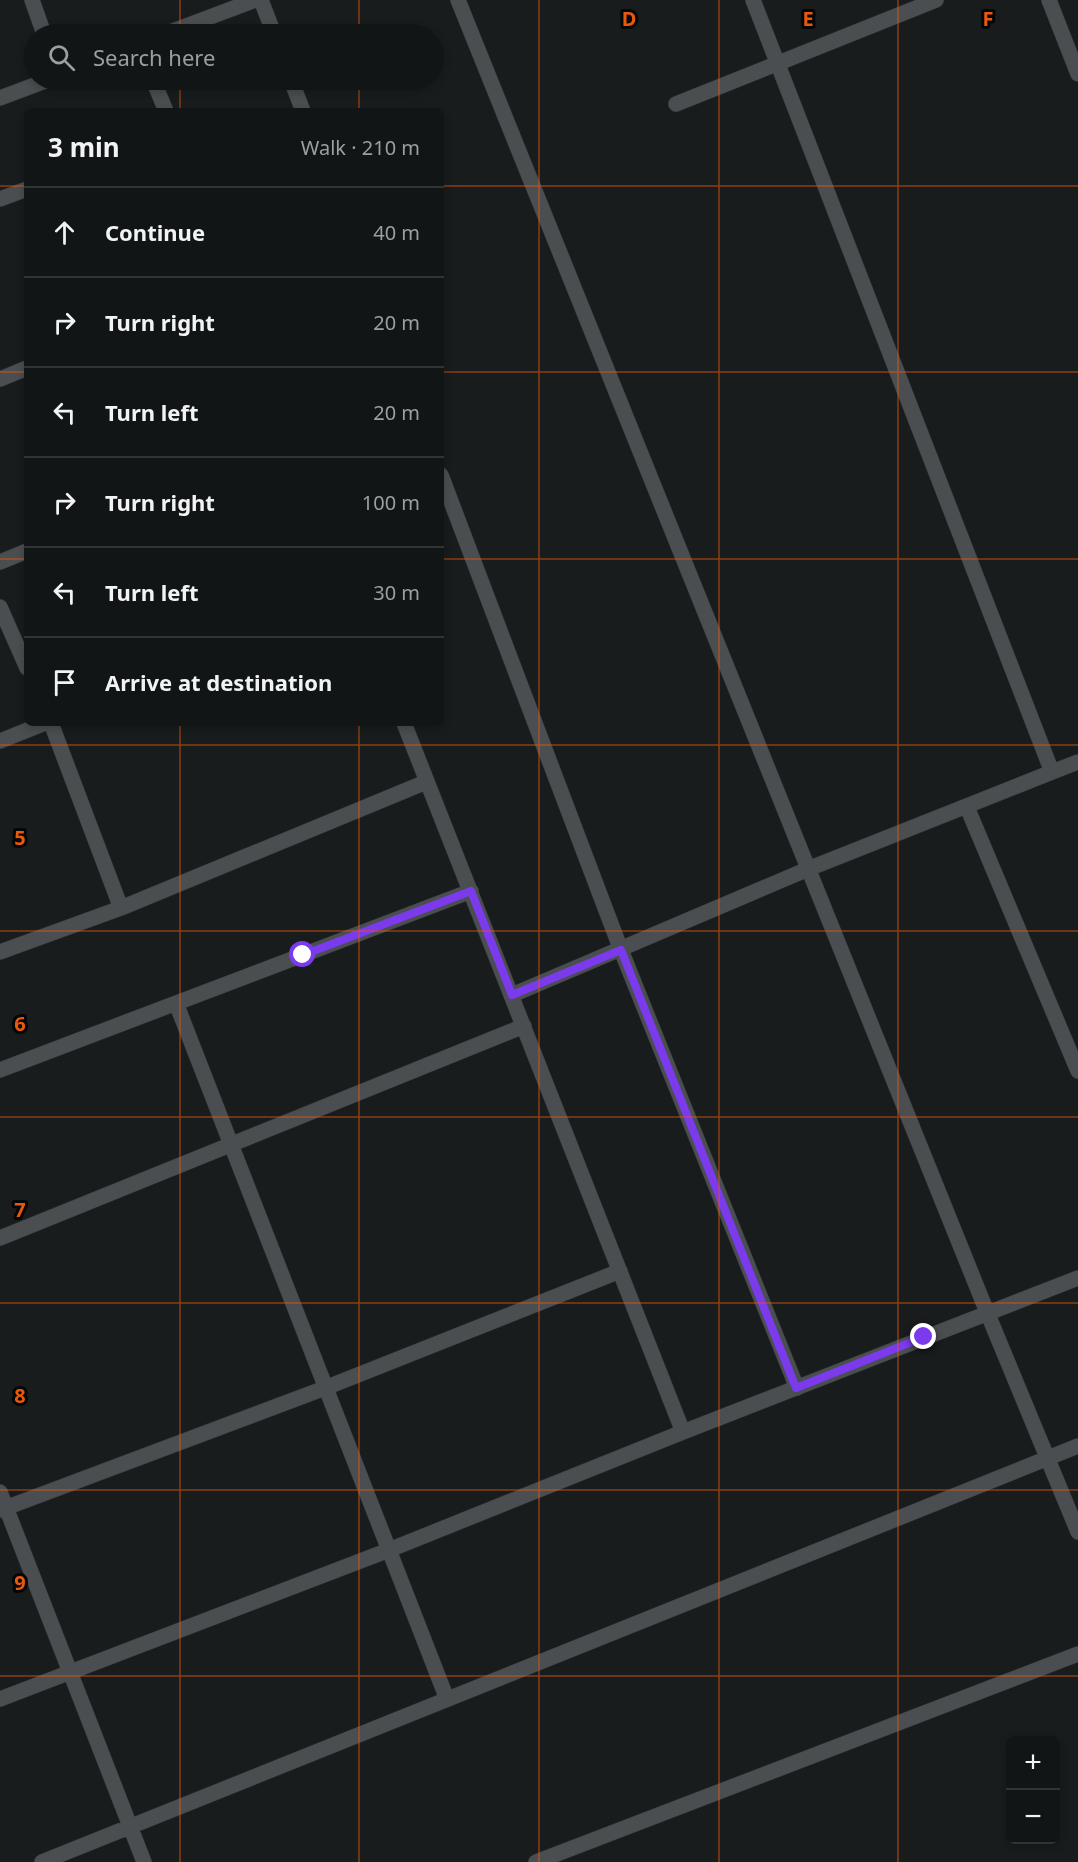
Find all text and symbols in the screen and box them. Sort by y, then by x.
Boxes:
text: D [622,5,636,32]
text: E [802,5,814,32]
text: F [983,5,993,32]
search box [24,24,444,90]
icon: search [45,41,78,74]
text: Search here [93,42,215,72]
text: 3 min [48,129,120,165]
text: Walk · 210 m [301,134,420,161]
icon: ahead [48,216,81,249]
text: Continue [105,217,205,247]
text: 40 m [373,219,420,246]
icon: right [48,306,81,339]
text: Turn right [105,307,215,337]
text: 20 m [373,309,420,336]
icon: left [48,396,81,429]
text: Turn left [105,397,199,427]
text: 20 m [373,399,420,426]
icon: right [48,486,81,519]
text: Turn right [105,487,215,517]
text: 100 m [362,489,420,516]
icon: left [48,576,81,609]
text: Turn left [105,577,199,607]
text: 30 m [373,579,420,606]
icon: arrive [48,666,81,699]
text: Arrive at destination [105,667,332,697]
text: 5 [14,824,26,851]
route start [289,941,315,967]
text: 6 [14,1010,26,1037]
text: 7 [14,1196,26,1223]
route end [910,1323,936,1349]
text: 8 [14,1382,26,1409]
text: 9 [14,1569,26,1596]
map controls [1006,1736,1060,1844]
button: + [1006,1736,1060,1790]
button: − [1006,1790,1060,1844]

